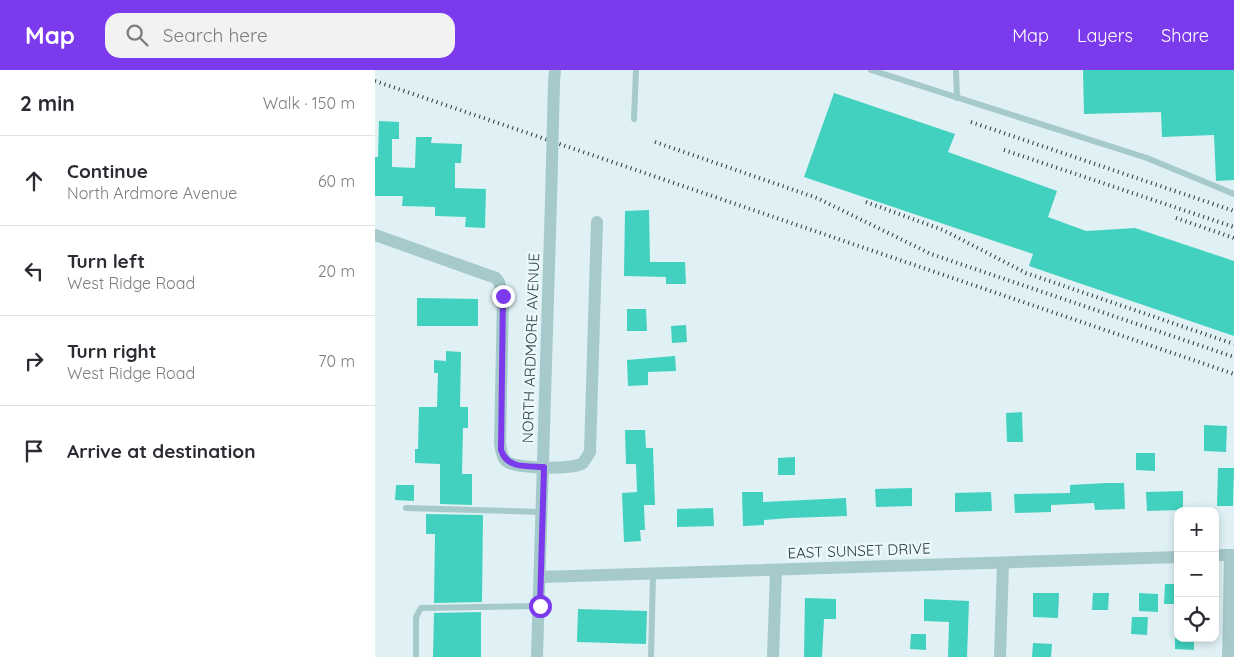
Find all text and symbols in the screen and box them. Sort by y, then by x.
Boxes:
search box [105,13,455,58]
text: Map [25,20,75,50]
icon: search [123,21,151,49]
text: Search here [163,23,268,47]
text: Map [1012,24,1049,47]
text: Layers [1077,24,1133,47]
text: Share [1161,24,1209,47]
text: 2 min [20,90,75,116]
text: Walk · 150 m [263,93,355,113]
text: Continue [67,159,148,183]
icon: ahead [20,167,48,195]
text: 60 m [318,171,355,191]
text: North Ardmore Avenue [67,183,237,203]
text: Turn left [67,249,145,273]
street label: NORTH ARDMORE AVENUE [518,253,543,443]
icon: left [20,257,48,285]
text: 20 m [318,261,355,281]
text: West Ridge Road [67,273,195,293]
route end [492,285,515,308]
text: Turn right [67,339,156,363]
icon: right [20,347,48,375]
text: 70 m [318,351,355,371]
text: West Ridge Road [67,363,195,383]
icon: arrive [20,437,48,465]
text: Arrive at destination [67,439,256,463]
map controls [1174,507,1219,642]
button: + [1174,507,1219,552]
street label: EAST SUNSET DRIVE [787,539,931,562]
button: − [1174,552,1219,597]
route start [529,595,552,618]
button: locate [1174,597,1219,642]

